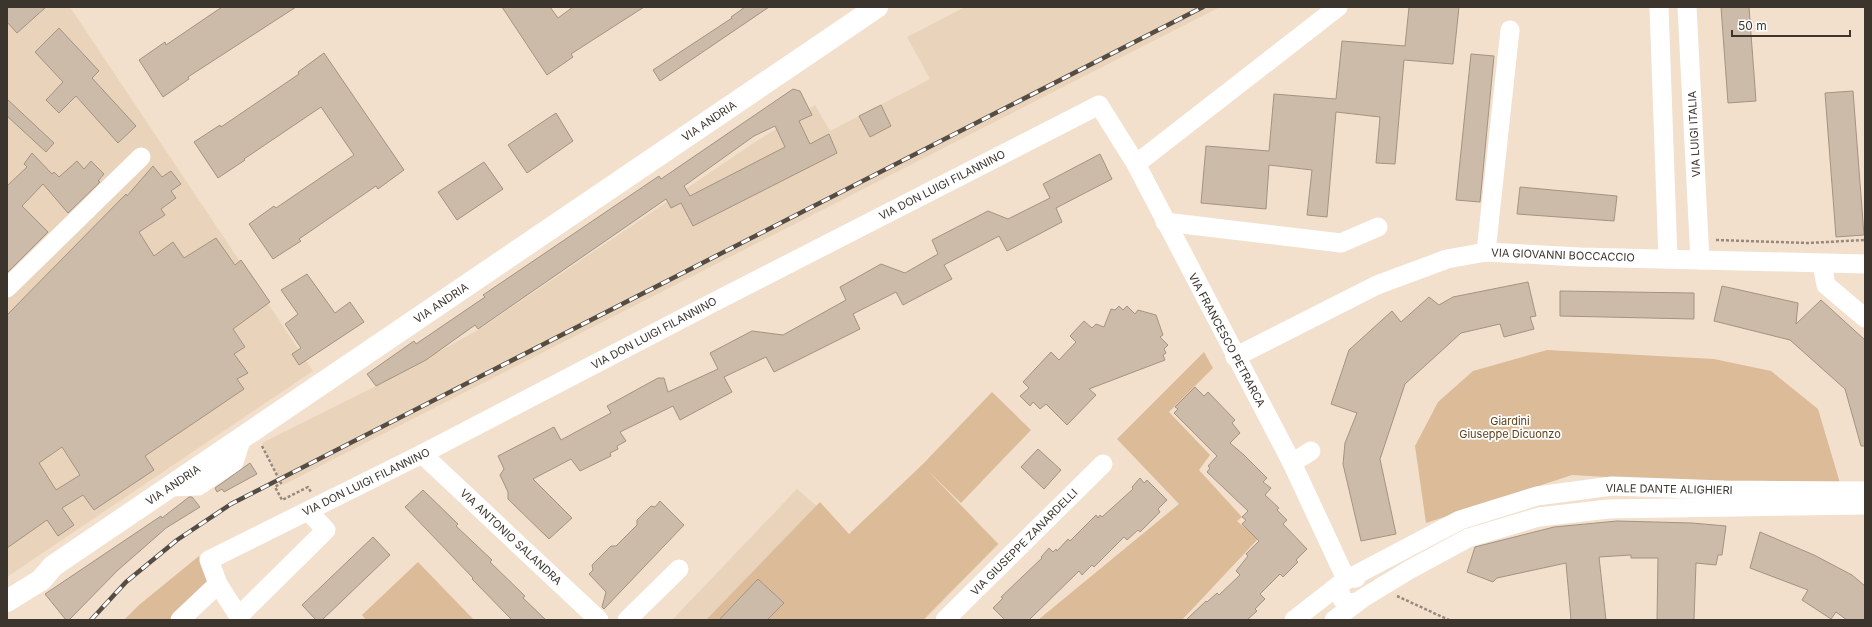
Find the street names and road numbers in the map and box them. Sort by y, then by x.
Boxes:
street label: VIA LUIGI ITALIA [1685,90,1703,177]
street label: VIA ANDRIA [679,97,739,144]
street label: VIA DON LUIGI FILANNINO [876,147,1008,223]
street label: VIA GIOVANNI BOCCACCIO [1491,245,1635,265]
street label: VIA FRANCESCO PETRARCA [1186,271,1269,410]
street label: VIA ANDRIA [411,279,471,326]
street label: VIA DON LUIGI FILANNINO [589,294,719,372]
street label: VIA DON LUIGI FILANNINO [300,445,432,519]
street label: VIA ANDRIA [143,461,203,508]
street label: VIALE DANTE ALIGHIERI [1605,481,1733,497]
street label: VIA ANTONIO SALANDRA [457,486,565,588]
street label: VIA GIUSEPPE ZANARDELLI [968,486,1080,598]

